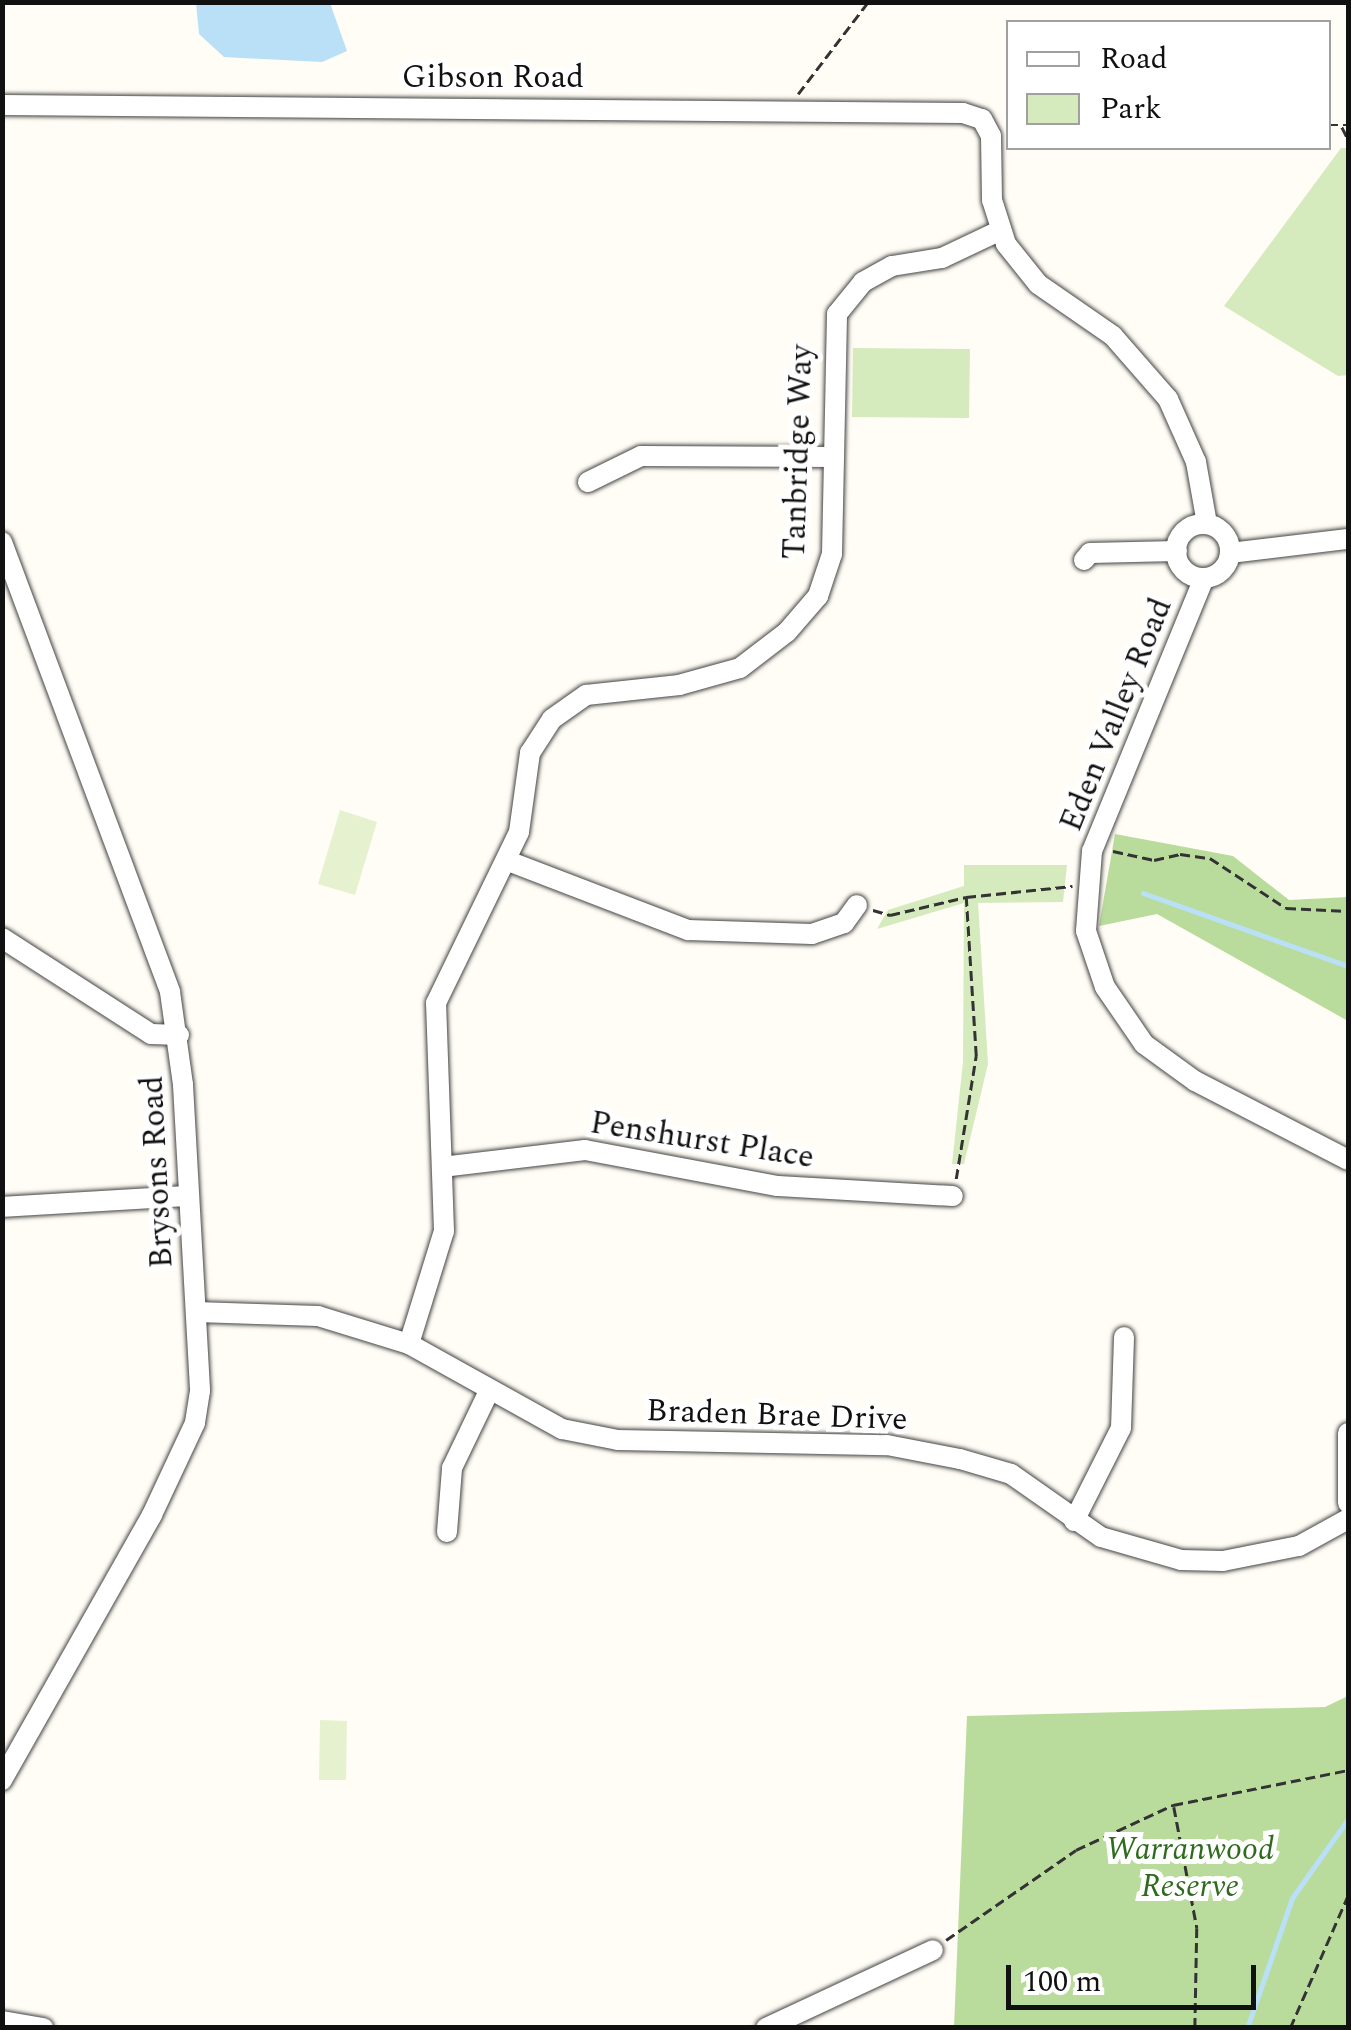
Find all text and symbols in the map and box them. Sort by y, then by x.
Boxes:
legend [1006,20,1331,150]
text: Road [1100,36,1168,82]
street label: Gibson Road [402,59,584,97]
text: Park [1100,86,1162,132]
street label: Tanbridge Way [776,344,822,560]
street label: Eden Valley Road [1053,593,1181,837]
street label: Brysons Road [134,1075,182,1269]
street label: Penshurst Place [587,1104,817,1178]
street label: Braden Brae Drive [646,1392,908,1440]
park label: Warranwood Reserve [1106,1832,1274,1907]
scale bar [1011,1945,1261,2007]
text: 100 m [1023,1959,1101,2005]

